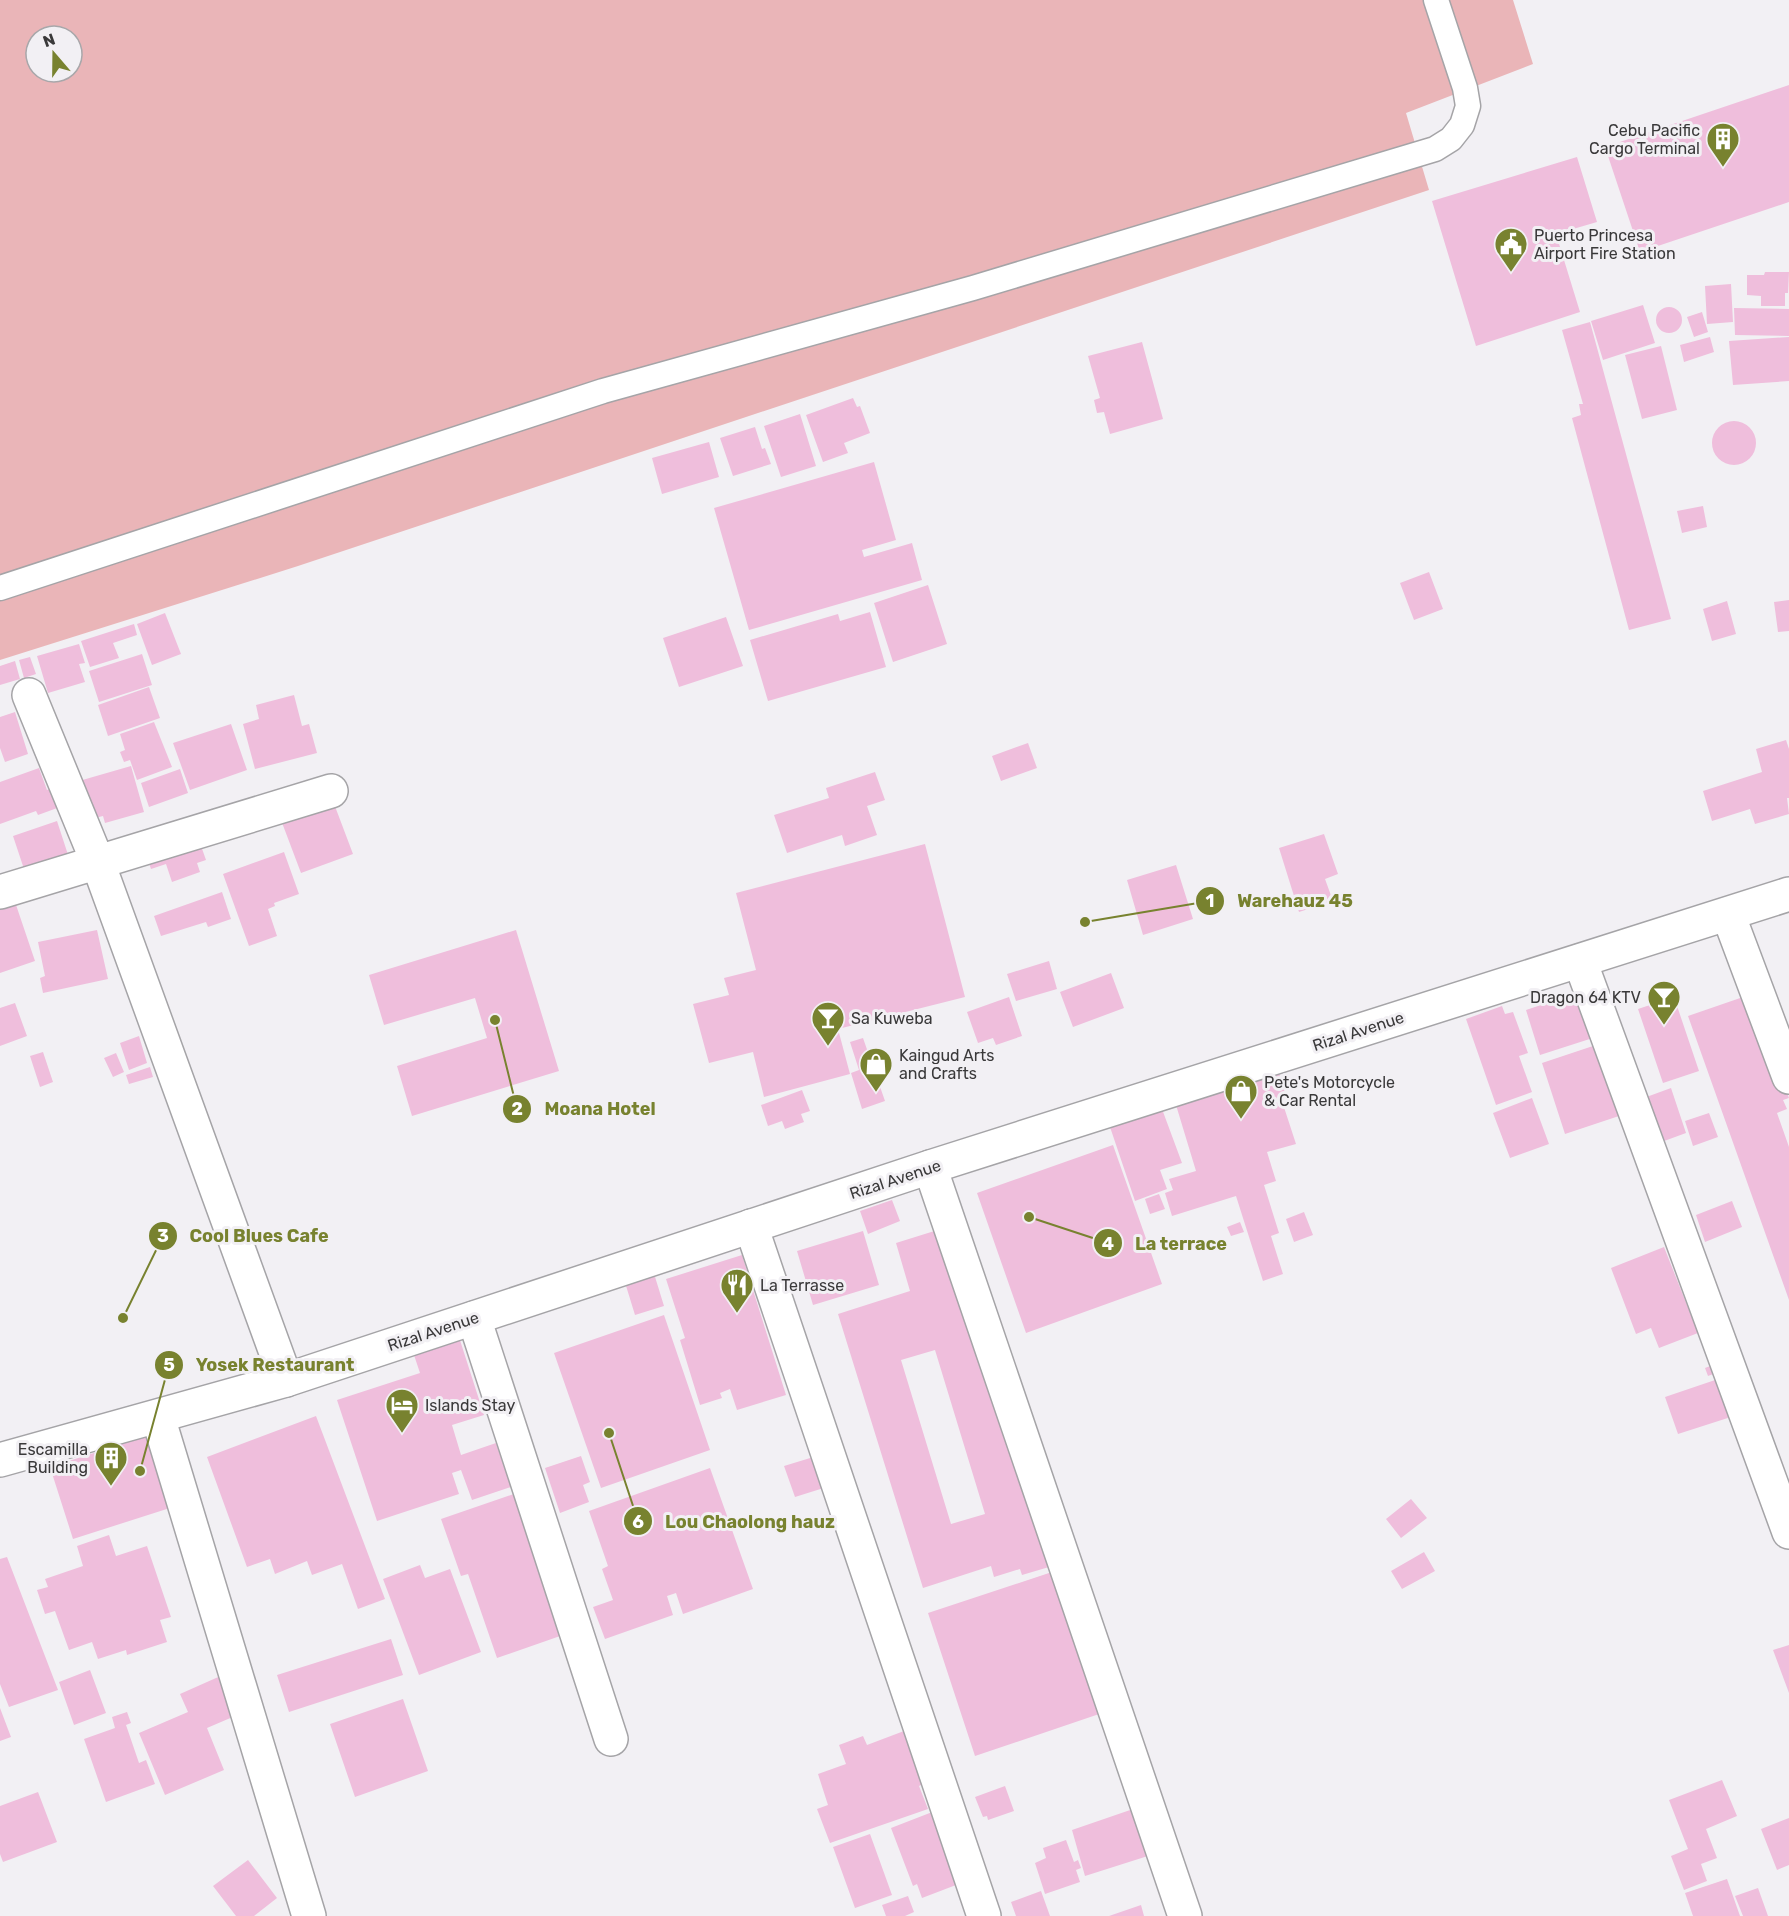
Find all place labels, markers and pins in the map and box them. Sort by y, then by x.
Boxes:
place label: Cebu Pacific Cargo Terminal [1589,121,1700,158]
building icon: Cebu Pacific Cargo Terminal [1705,121,1741,168]
public building icon: Puerto Princesa Airport Fire Station [1493,226,1529,273]
place label: Puerto Princesa Airport Fire Station [1534,226,1676,263]
callout: Warehauz 45 [1195,883,1365,919]
bar icon: Dragon 64 KTV [1646,979,1682,1026]
place label: Dragon 64 KTV [1530,988,1641,1007]
bar icon: Sa Kuweba [810,1000,846,1047]
place label: Sa Kuweba [851,1009,933,1028]
shop icon: Kaingud Arts and Crafts [858,1046,894,1093]
place label: Kaingud Arts and Crafts [899,1046,994,1083]
shop icon: Pete's Motorcycle & Car Rental [1223,1073,1259,1120]
place label: Pete's Motorcycle & Car Rental [1264,1073,1395,1110]
callout: Moana Hotel [502,1091,667,1127]
callout: Cool Blues Cafe [148,1218,341,1254]
callout: La terrace [1093,1225,1239,1261]
restaurant icon: La Terrasse [719,1267,755,1314]
place label: La Terrasse [760,1276,844,1295]
callout: Yosek Restaurant [154,1347,367,1383]
hotel icon: Islands Stay [384,1387,420,1434]
place label: Islands Stay [425,1396,515,1415]
place label: Escamilla Building [18,1440,88,1477]
building icon: Escamilla Building [93,1440,129,1487]
callout: Lou Chaolong hauz [623,1503,847,1539]

